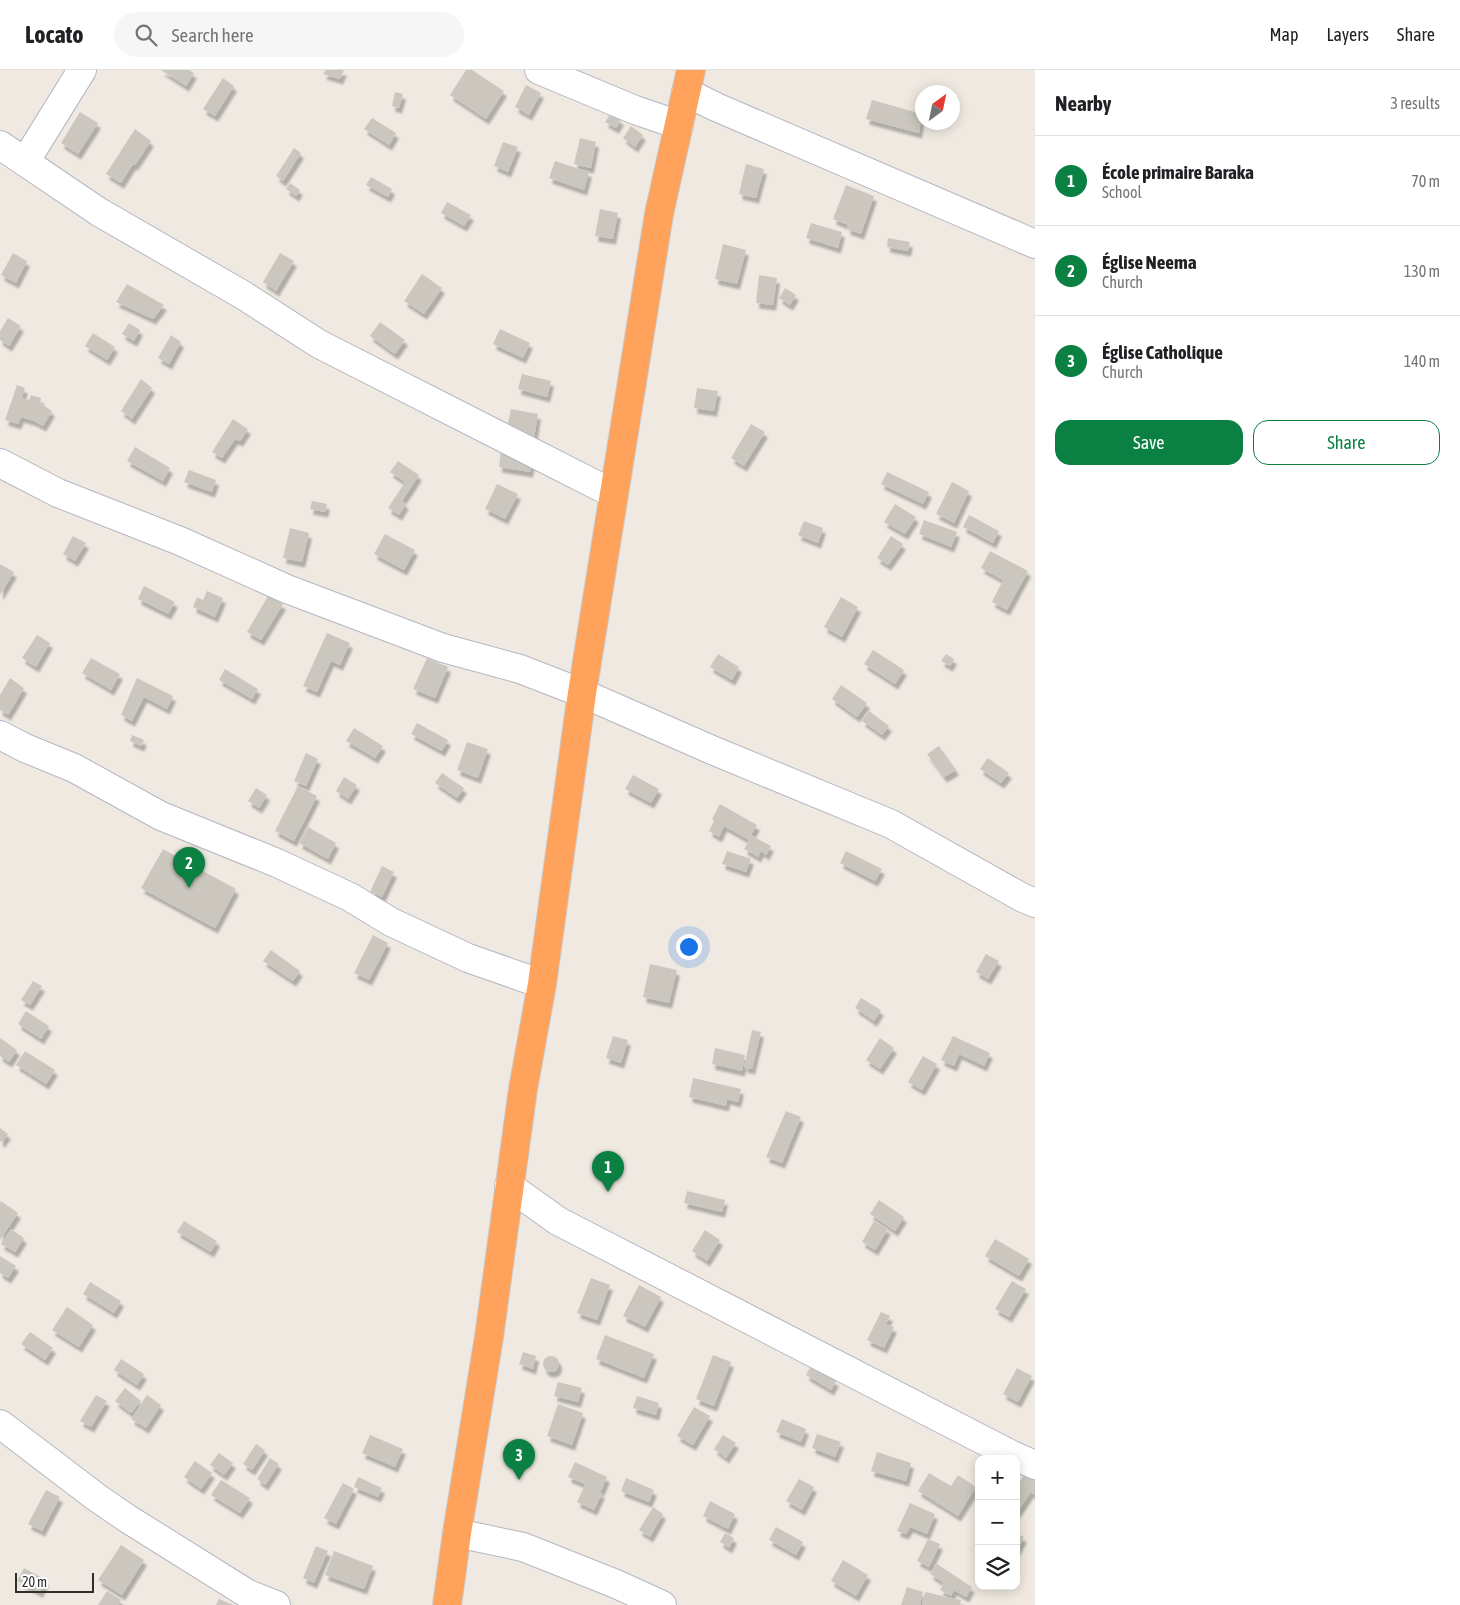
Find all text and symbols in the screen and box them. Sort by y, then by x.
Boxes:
search box [114,12,464,57]
text: Locato [25,21,84,48]
icon: search [132,21,160,49]
text: Search here [172,24,254,46]
text: Map [1269,24,1298,45]
text: Layers [1326,24,1369,45]
text: Share [1397,24,1435,45]
north arrow [915,85,960,130]
text: Nearby [1055,91,1111,115]
text: 3 results [1390,94,1440,112]
text: École primaire Baraka [1102,161,1254,183]
text: 1 [1067,172,1075,190]
text: 70 m [1411,172,1440,190]
text: School [1102,183,1142,201]
text: Église Neema [1102,251,1197,273]
text: 2 [1067,262,1075,280]
text: 130 m [1404,262,1440,280]
text: Church [1102,273,1143,291]
text: Église Catholique [1102,341,1223,363]
text: 3 [1067,352,1075,370]
text: 140 m [1404,352,1440,370]
text: Church [1102,363,1143,381]
button: Save [1055,420,1243,465]
button: Share [1253,420,1440,465]
pin: 2 [173,847,205,888]
your location [676,934,702,960]
pin: 1 [592,1151,624,1192]
pin: 3 [503,1439,535,1480]
map controls [975,1455,1020,1590]
button: + [975,1455,1020,1500]
button: − [975,1500,1020,1545]
button: layers [975,1545,1020,1590]
scale bar [15,1570,94,1593]
text: 20 m [22,1574,47,1590]

